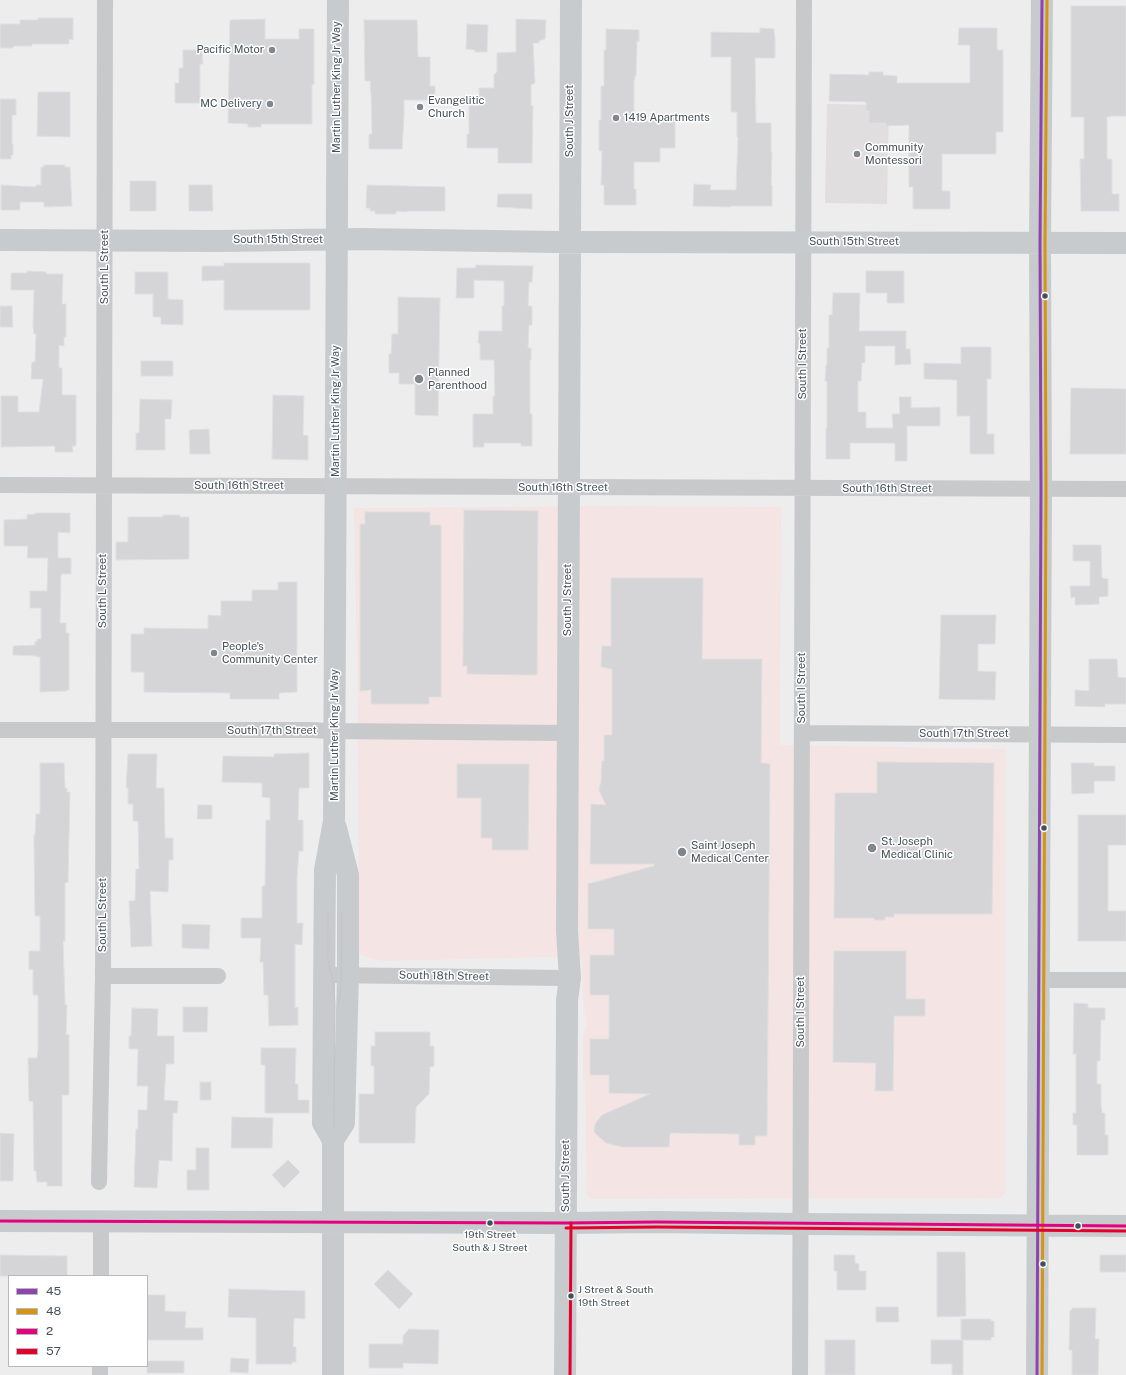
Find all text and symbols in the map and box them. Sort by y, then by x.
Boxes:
street label: Martin Luther King Jr Way [330,21,344,153]
place label: Pacific Motor [196,43,264,57]
marker: Pacific Motor [267,45,277,55]
street label: South J Street [563,85,577,157]
place label: Evangelitic Church [428,94,484,120]
place label: MC Delivery [200,97,262,111]
marker: MC Delivery [265,99,275,109]
marker: Evangelitic Church [415,102,425,112]
place label: 1419 Apartments [624,111,710,125]
marker: 1419 Apartments [611,113,621,123]
place label: Community Montessori [865,141,923,167]
marker: Community Montessori [852,149,862,159]
street label: South L Street [98,230,112,304]
street label: South 15th Street [233,233,323,247]
street label: South 15th Street [809,235,899,249]
unlabelled marker [1040,291,1050,301]
street label: South I Street [796,328,810,400]
street label: Martin Luther King Jr Way [329,345,343,477]
place label: Planned Parenthood [428,366,487,392]
marker: Planned Parenthood [413,373,425,385]
street label: South 16th Street [194,479,284,493]
street label: South 16th Street [518,481,608,495]
street label: South 16th Street [842,482,932,496]
street label: South L Street [96,554,110,628]
street label: South J Street [561,564,575,636]
place label: People's Community Center [222,640,318,666]
marker: People's Community Center [209,648,219,658]
street label: South I Street [795,652,809,724]
street label: Martin Luther King Jr Way [328,669,342,801]
street label: South 17th Street [227,724,317,738]
street label: South 17th Street [919,727,1009,741]
unlabelled marker [1039,823,1049,833]
place label: St. Joseph Medical Clinic [881,835,953,861]
place label: Saint Joseph Medical Center [691,839,769,865]
marker: St. Joseph Medical Clinic [866,842,878,854]
marker: Saint Joseph Medical Center [676,846,688,858]
street label: South L Street [96,878,110,952]
street label: South 18th Street [399,969,489,983]
street label: South I Street [794,976,808,1048]
street label: South J Street [559,1140,573,1212]
marker: 19th Street South & J Street [485,1218,495,1228]
unlabelled marker [1073,1221,1083,1231]
place label: 19th Street South & J Street [452,1229,528,1252]
unlabelled marker [1038,1259,1048,1269]
legend [8,1275,148,1367]
text: 45 [46,1284,61,1298]
place label: J Street & South 19th Street [578,1284,653,1308]
marker: J Street & South 19th Street [566,1291,576,1301]
text: 48 [46,1304,61,1318]
text: 2 [46,1324,53,1338]
text: 57 [46,1344,61,1358]

